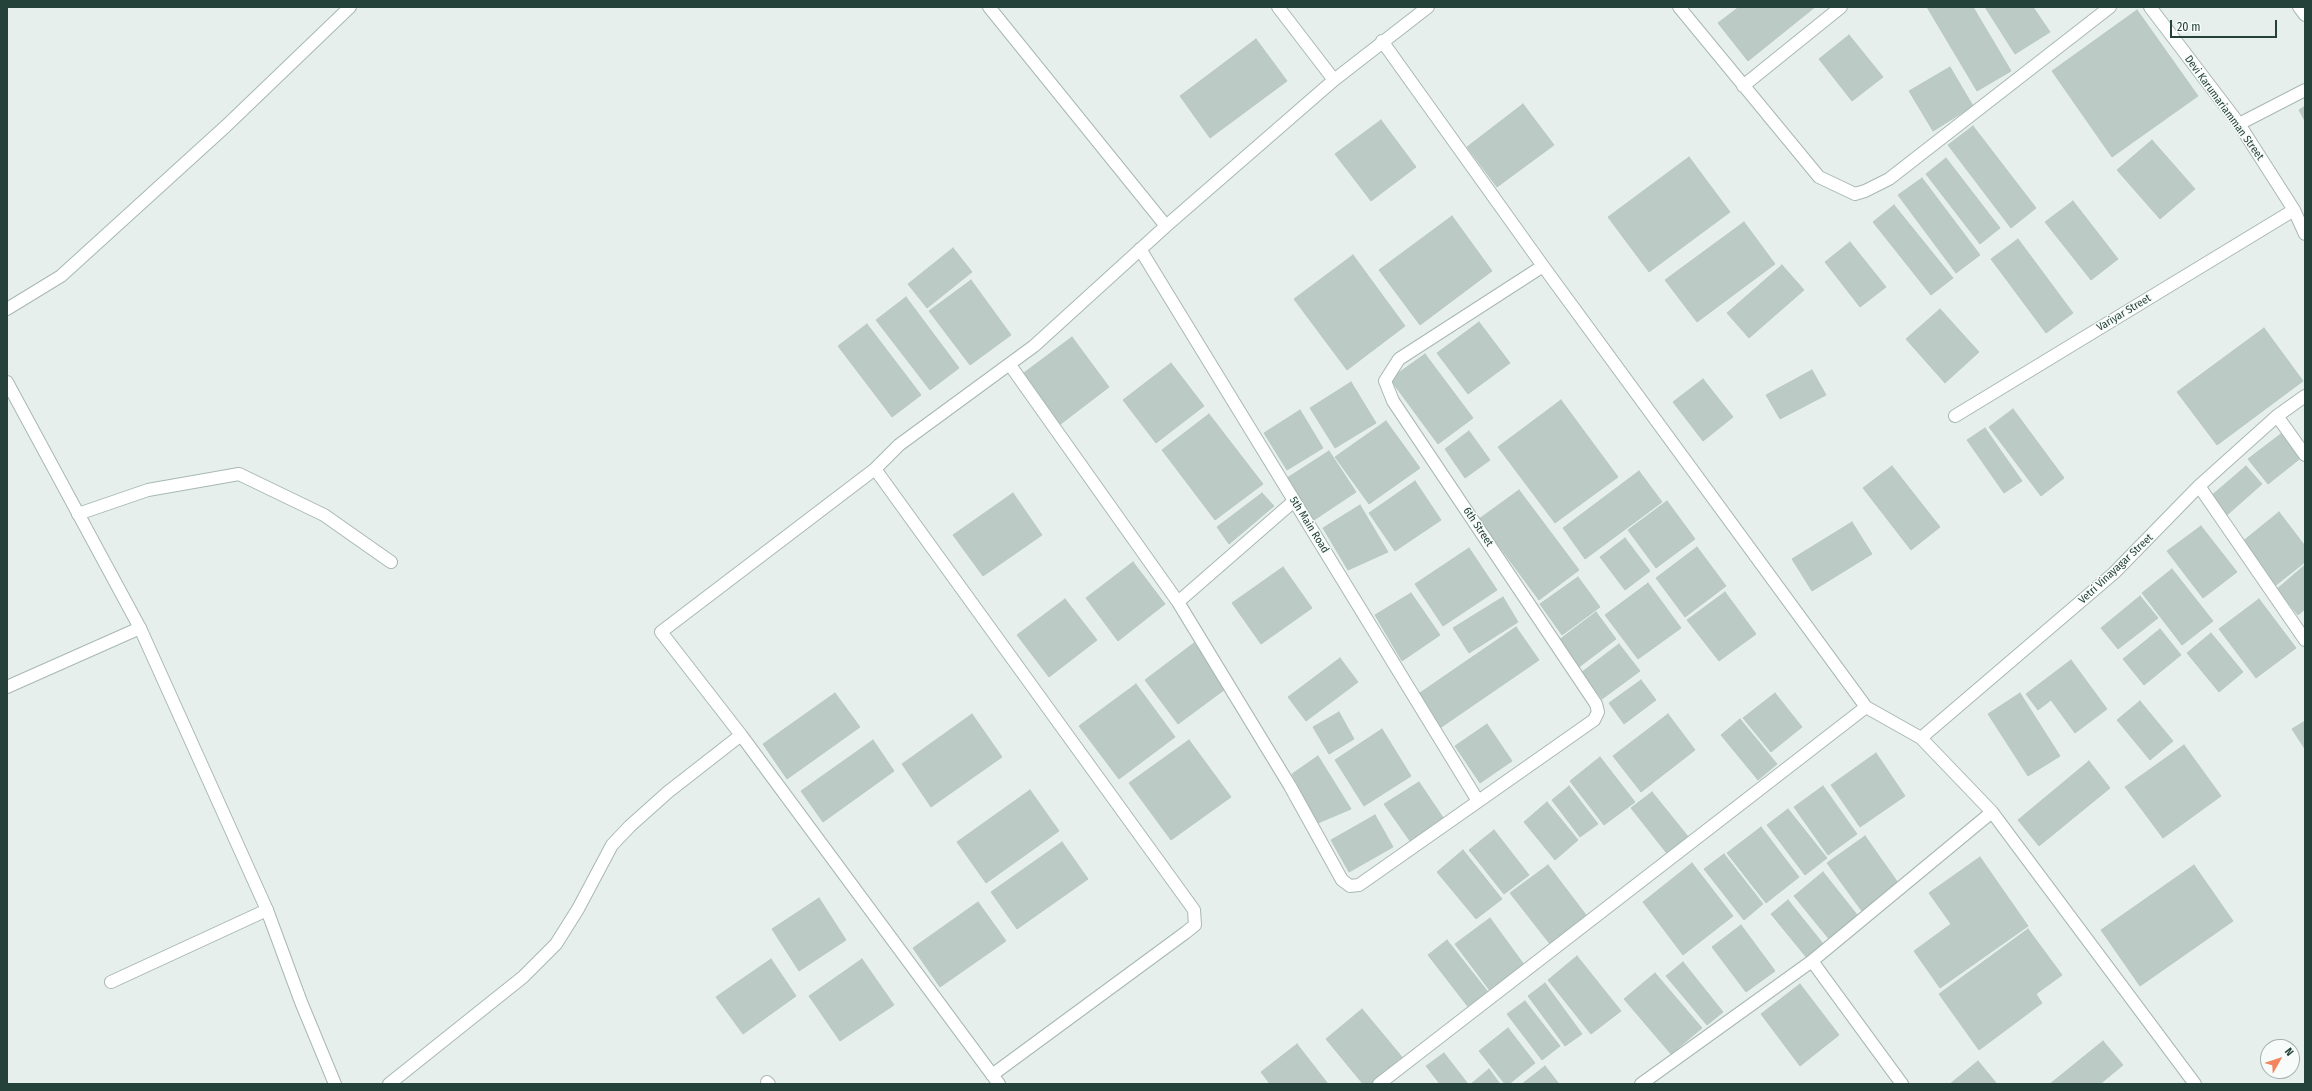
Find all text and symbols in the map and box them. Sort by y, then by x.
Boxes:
scale bar [2172,12,2279,38]
text: 20 m [2177,20,2201,34]
street label: Devi Karumariamman Street [2182,53,2266,163]
street label: Variyar Street [2095,292,2153,334]
street label: 5th Main Road [1286,494,1332,556]
street label: 6th Street [1460,505,1496,549]
street label: Vetri Vinayagar Street [2076,531,2156,607]
north arrow [2260,1039,2300,1079]
text: N [2282,1045,2296,1058]

